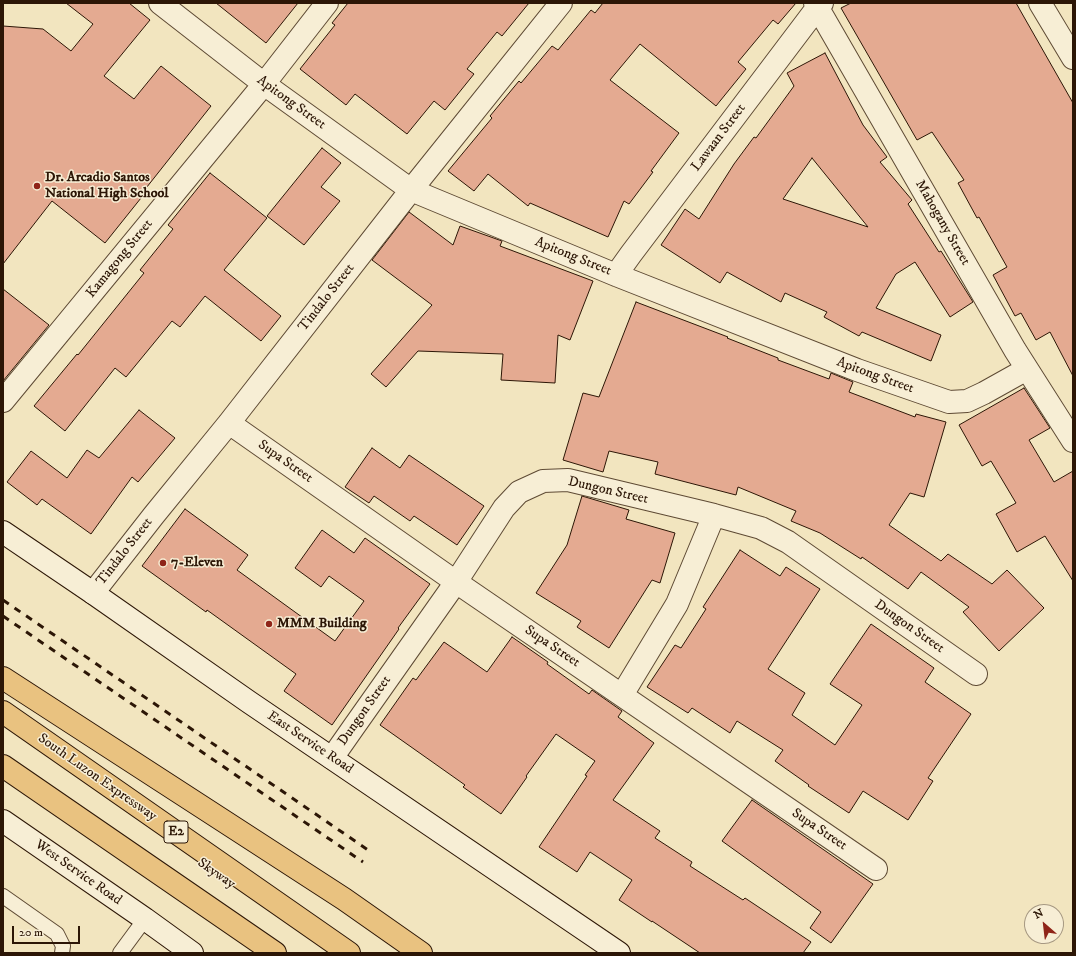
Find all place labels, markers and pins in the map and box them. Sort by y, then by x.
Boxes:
place label: Dr. Arcadio Santos National High School [45,170,168,202]
marker: Dr. Arcadio Santos National High School [32,181,42,191]
place label: 7-Eleven [171,555,223,571]
marker: 7-Eleven [158,558,168,568]
place label: MMM Building [277,616,367,632]
marker: MMM Building [264,619,274,629]

